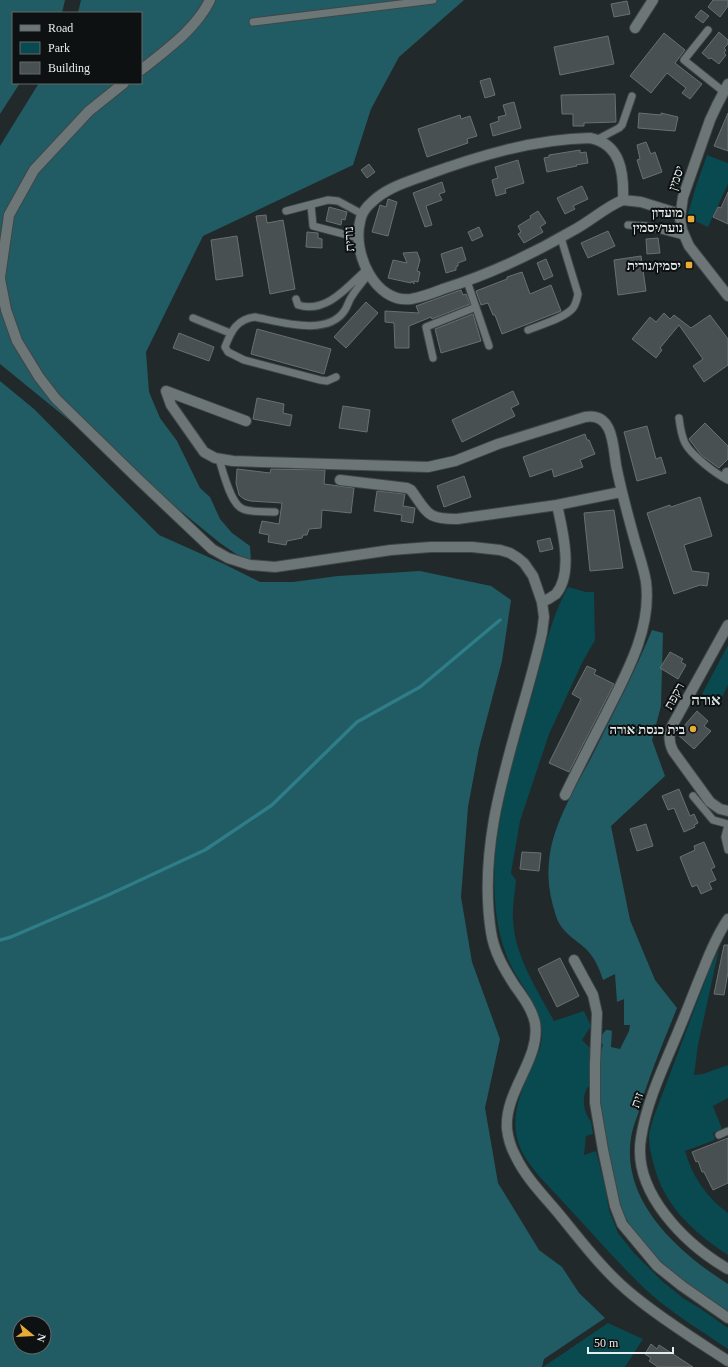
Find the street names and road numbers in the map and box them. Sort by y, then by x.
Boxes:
street label: יסמין [665,164,687,192]
street label: נורית [341,226,357,252]
street label: רקפת [661,680,687,712]
street label: זית [627,1090,647,1110]

